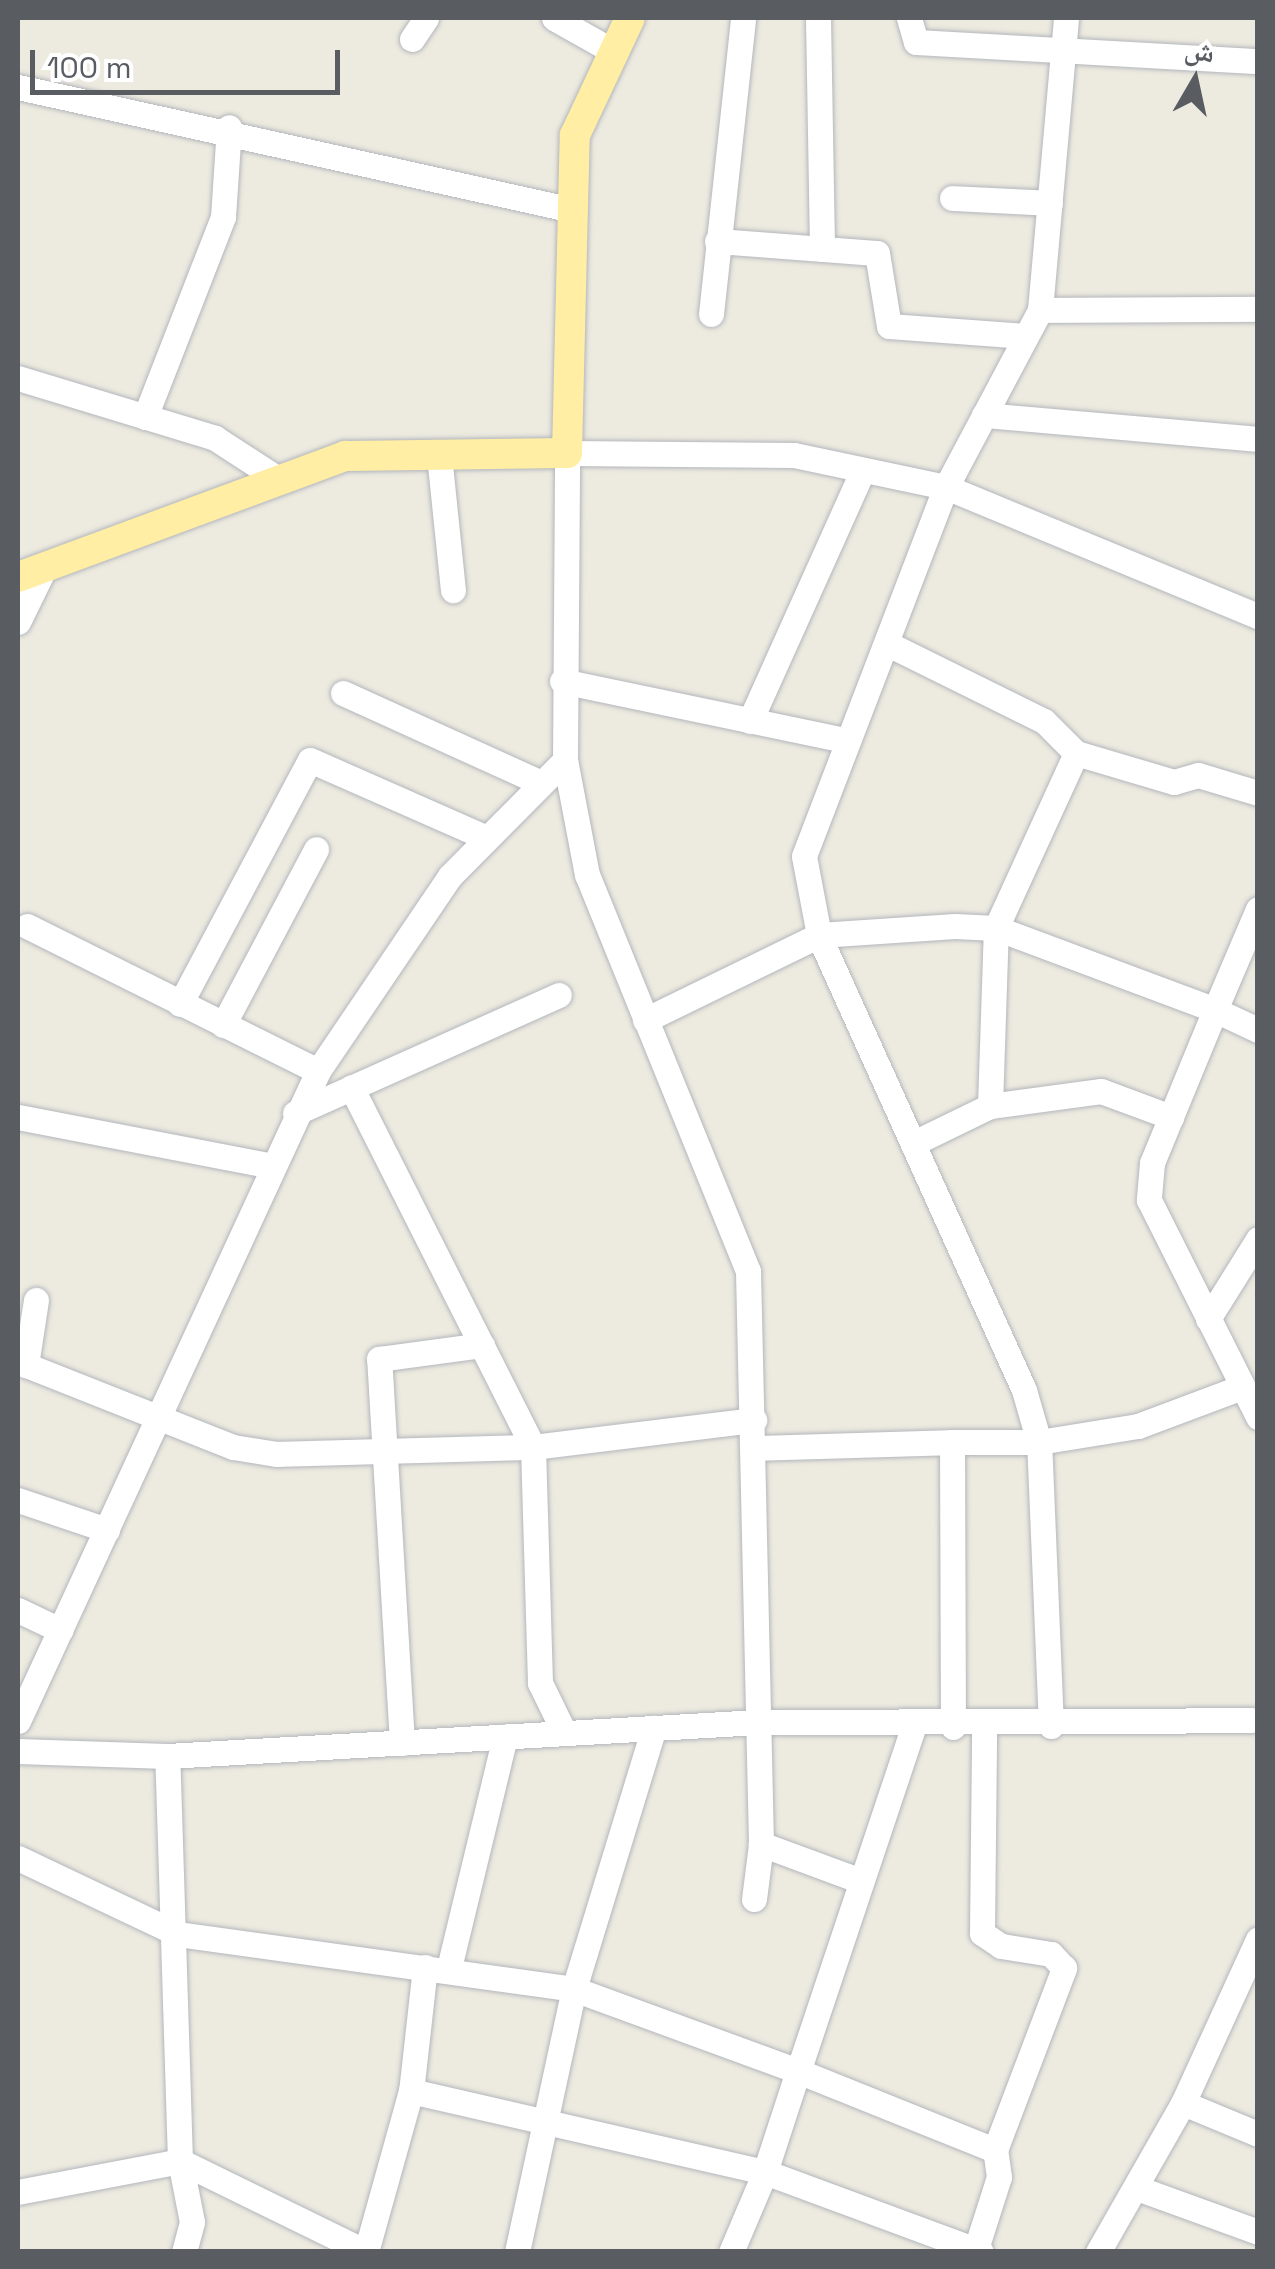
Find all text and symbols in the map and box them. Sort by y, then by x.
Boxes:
scale bar [35,30,345,92]
north arrow [1145,30,1245,130]
text: ش [1182,30,1217,70]
text: 100 m [47,48,132,87]

